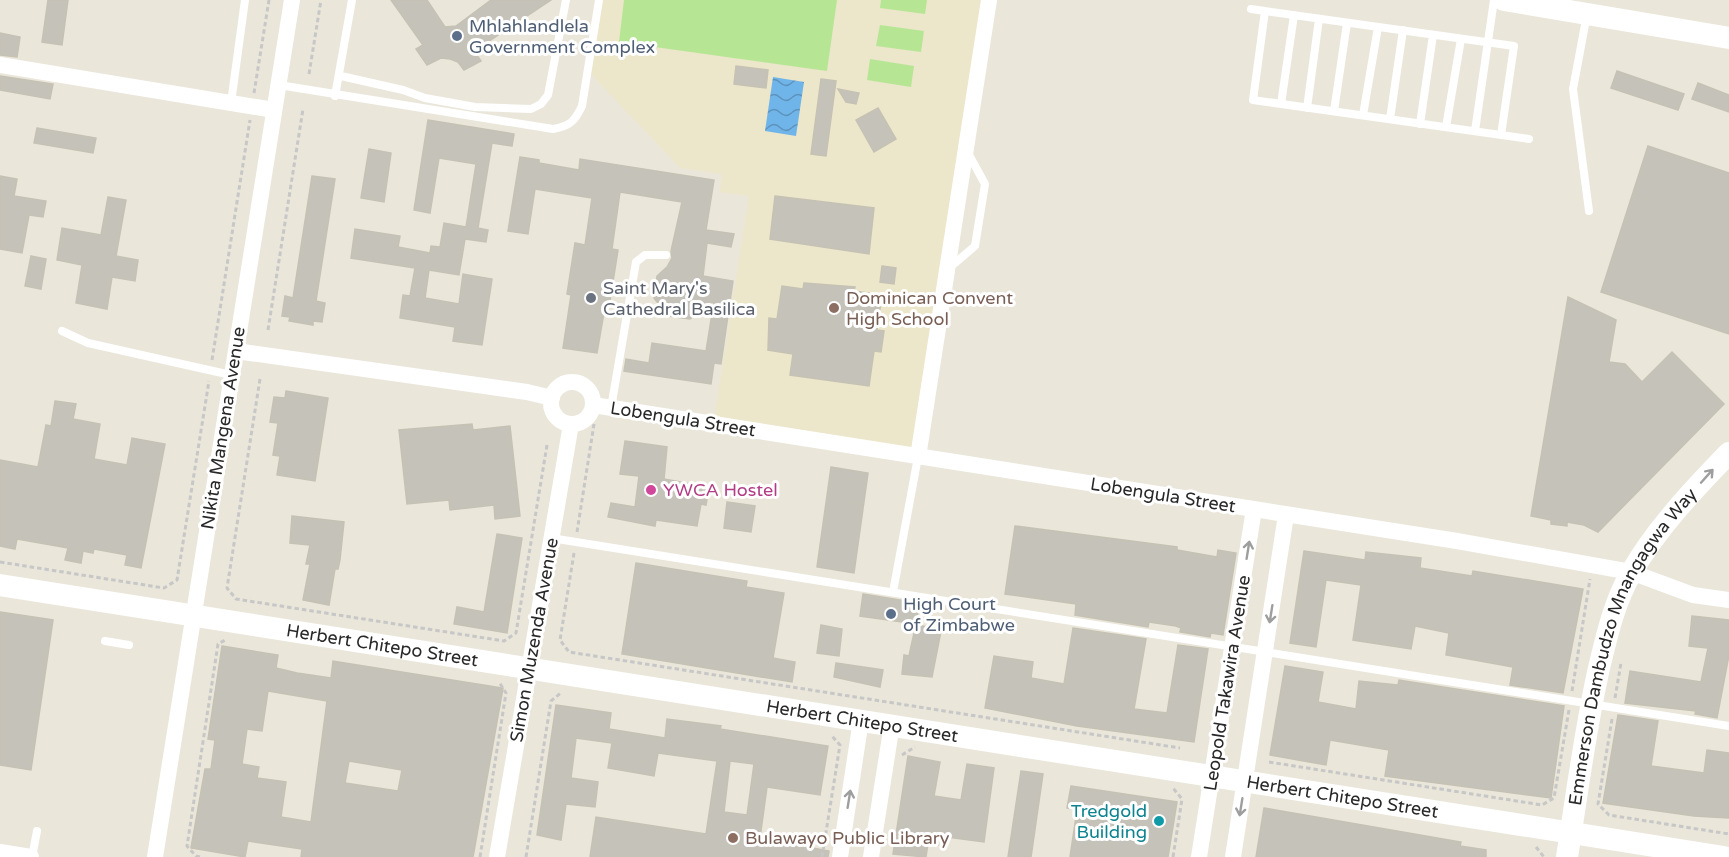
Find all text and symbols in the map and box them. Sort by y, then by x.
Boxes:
place label: Mhlahlandlela Government Complex [469,15,655,58]
marker: Mhlahlandlela Government Complex [450,29,464,43]
place label: Saint Mary's Cathedral Basilica [603,277,755,320]
place label: Dominican Convent High School [846,287,1013,330]
marker: Saint Mary's Cathedral Basilica [584,291,598,305]
marker: Dominican Convent High School [827,301,841,315]
street label: Nikita Mangena Avenue [196,325,250,531]
street label: Lobengula Street [609,397,757,441]
one-way arrow [1700,469,1714,484]
street label: Lobengula Street [1089,473,1237,517]
place label: YWCA Hostel [663,479,778,501]
marker: YWCA Hostel [644,483,658,497]
street label: Emmerson Dambudzo Mnangagwa Way [1564,483,1702,807]
street label: Simon Muzenda Avenue [505,536,563,744]
one-way arrow [1243,541,1254,561]
street label: Leopold Takawira Avenue [1199,573,1255,793]
place label: High Court of Zimbabwe [903,593,1015,636]
one-way arrow [1265,604,1276,623]
marker: High Court of Zimbabwe [884,607,898,621]
street label: Herbert Chitepo Street [285,619,480,671]
street label: Herbert Chitepo Street [765,695,960,747]
street label: Herbert Chitepo Street [1245,771,1440,823]
one-way arrow [843,790,854,810]
one-way arrow [1235,796,1246,816]
place label: Tredgold Building [1071,800,1147,843]
marker: Tredgold Building [1152,814,1166,828]
place label: Bulawayo Public Library [745,827,950,849]
marker: Bulawayo Public Library [726,831,740,845]

